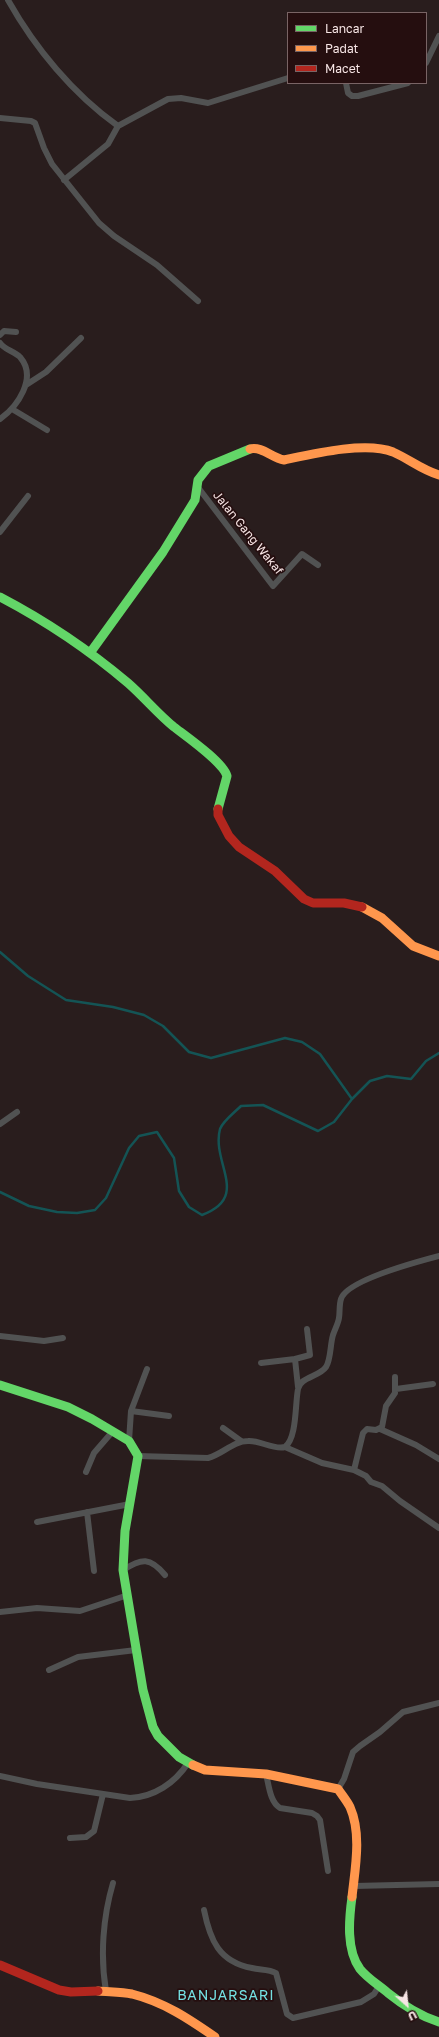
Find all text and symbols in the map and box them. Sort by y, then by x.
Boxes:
legend [287,12,427,84]
text: Lancar [325,21,364,36]
text: Padat [325,41,358,56]
text: Macet [325,61,360,76]
street label: Jalan Gang Wakaf [210,488,286,578]
north arrow [387,1985,427,2025]
district label: BANJARSARI [177,1988,275,2004]
text: U [406,2009,419,2024]

